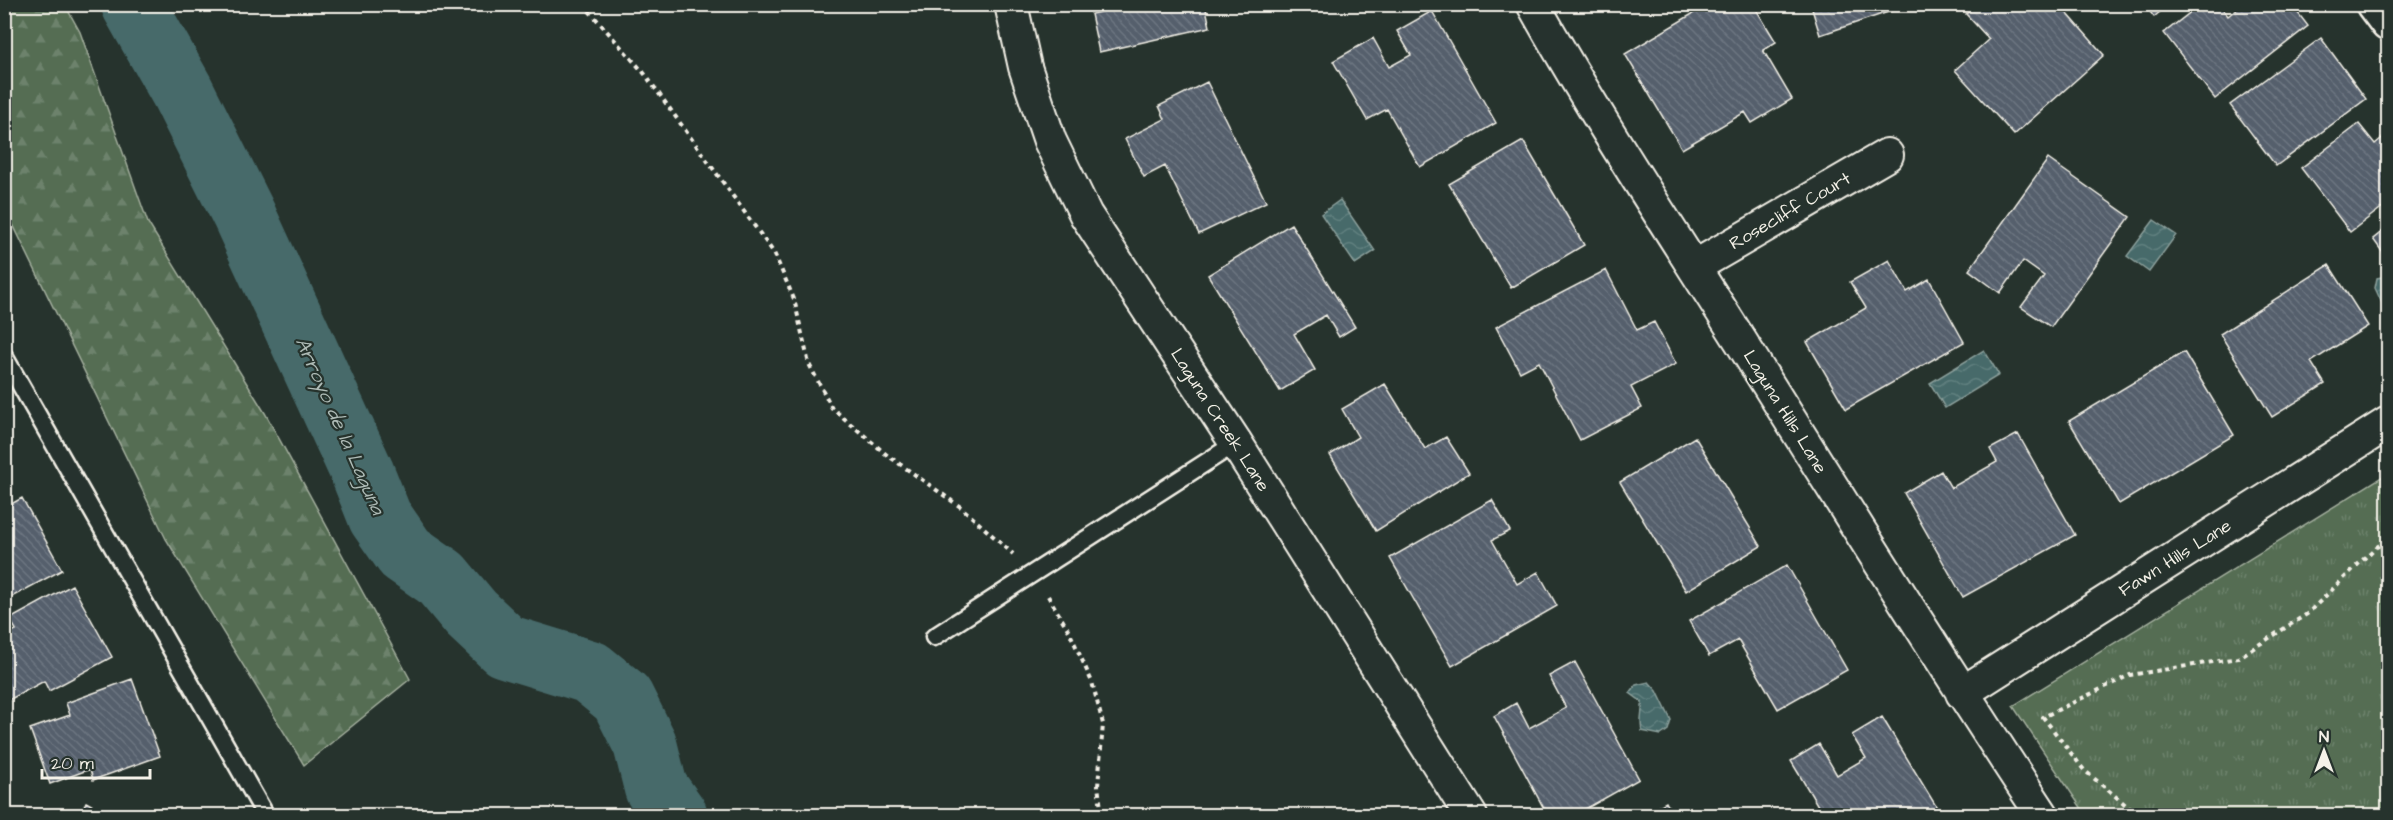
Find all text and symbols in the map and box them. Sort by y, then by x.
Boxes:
street label: Rosecliff Court [1725,166,1856,256]
water label: Arroyo de la Laguna [287,333,392,520]
street label: Laguna Creek Lane [1163,344,1276,497]
street label: Laguna Hills Lane [1736,345,1833,479]
street label: Fawn Hills Lane [2114,513,2236,603]
north arrow [2294,721,2354,781]
text: N [2319,726,2329,748]
scale bar [42,742,150,780]
text: 20 m [51,751,94,776]

